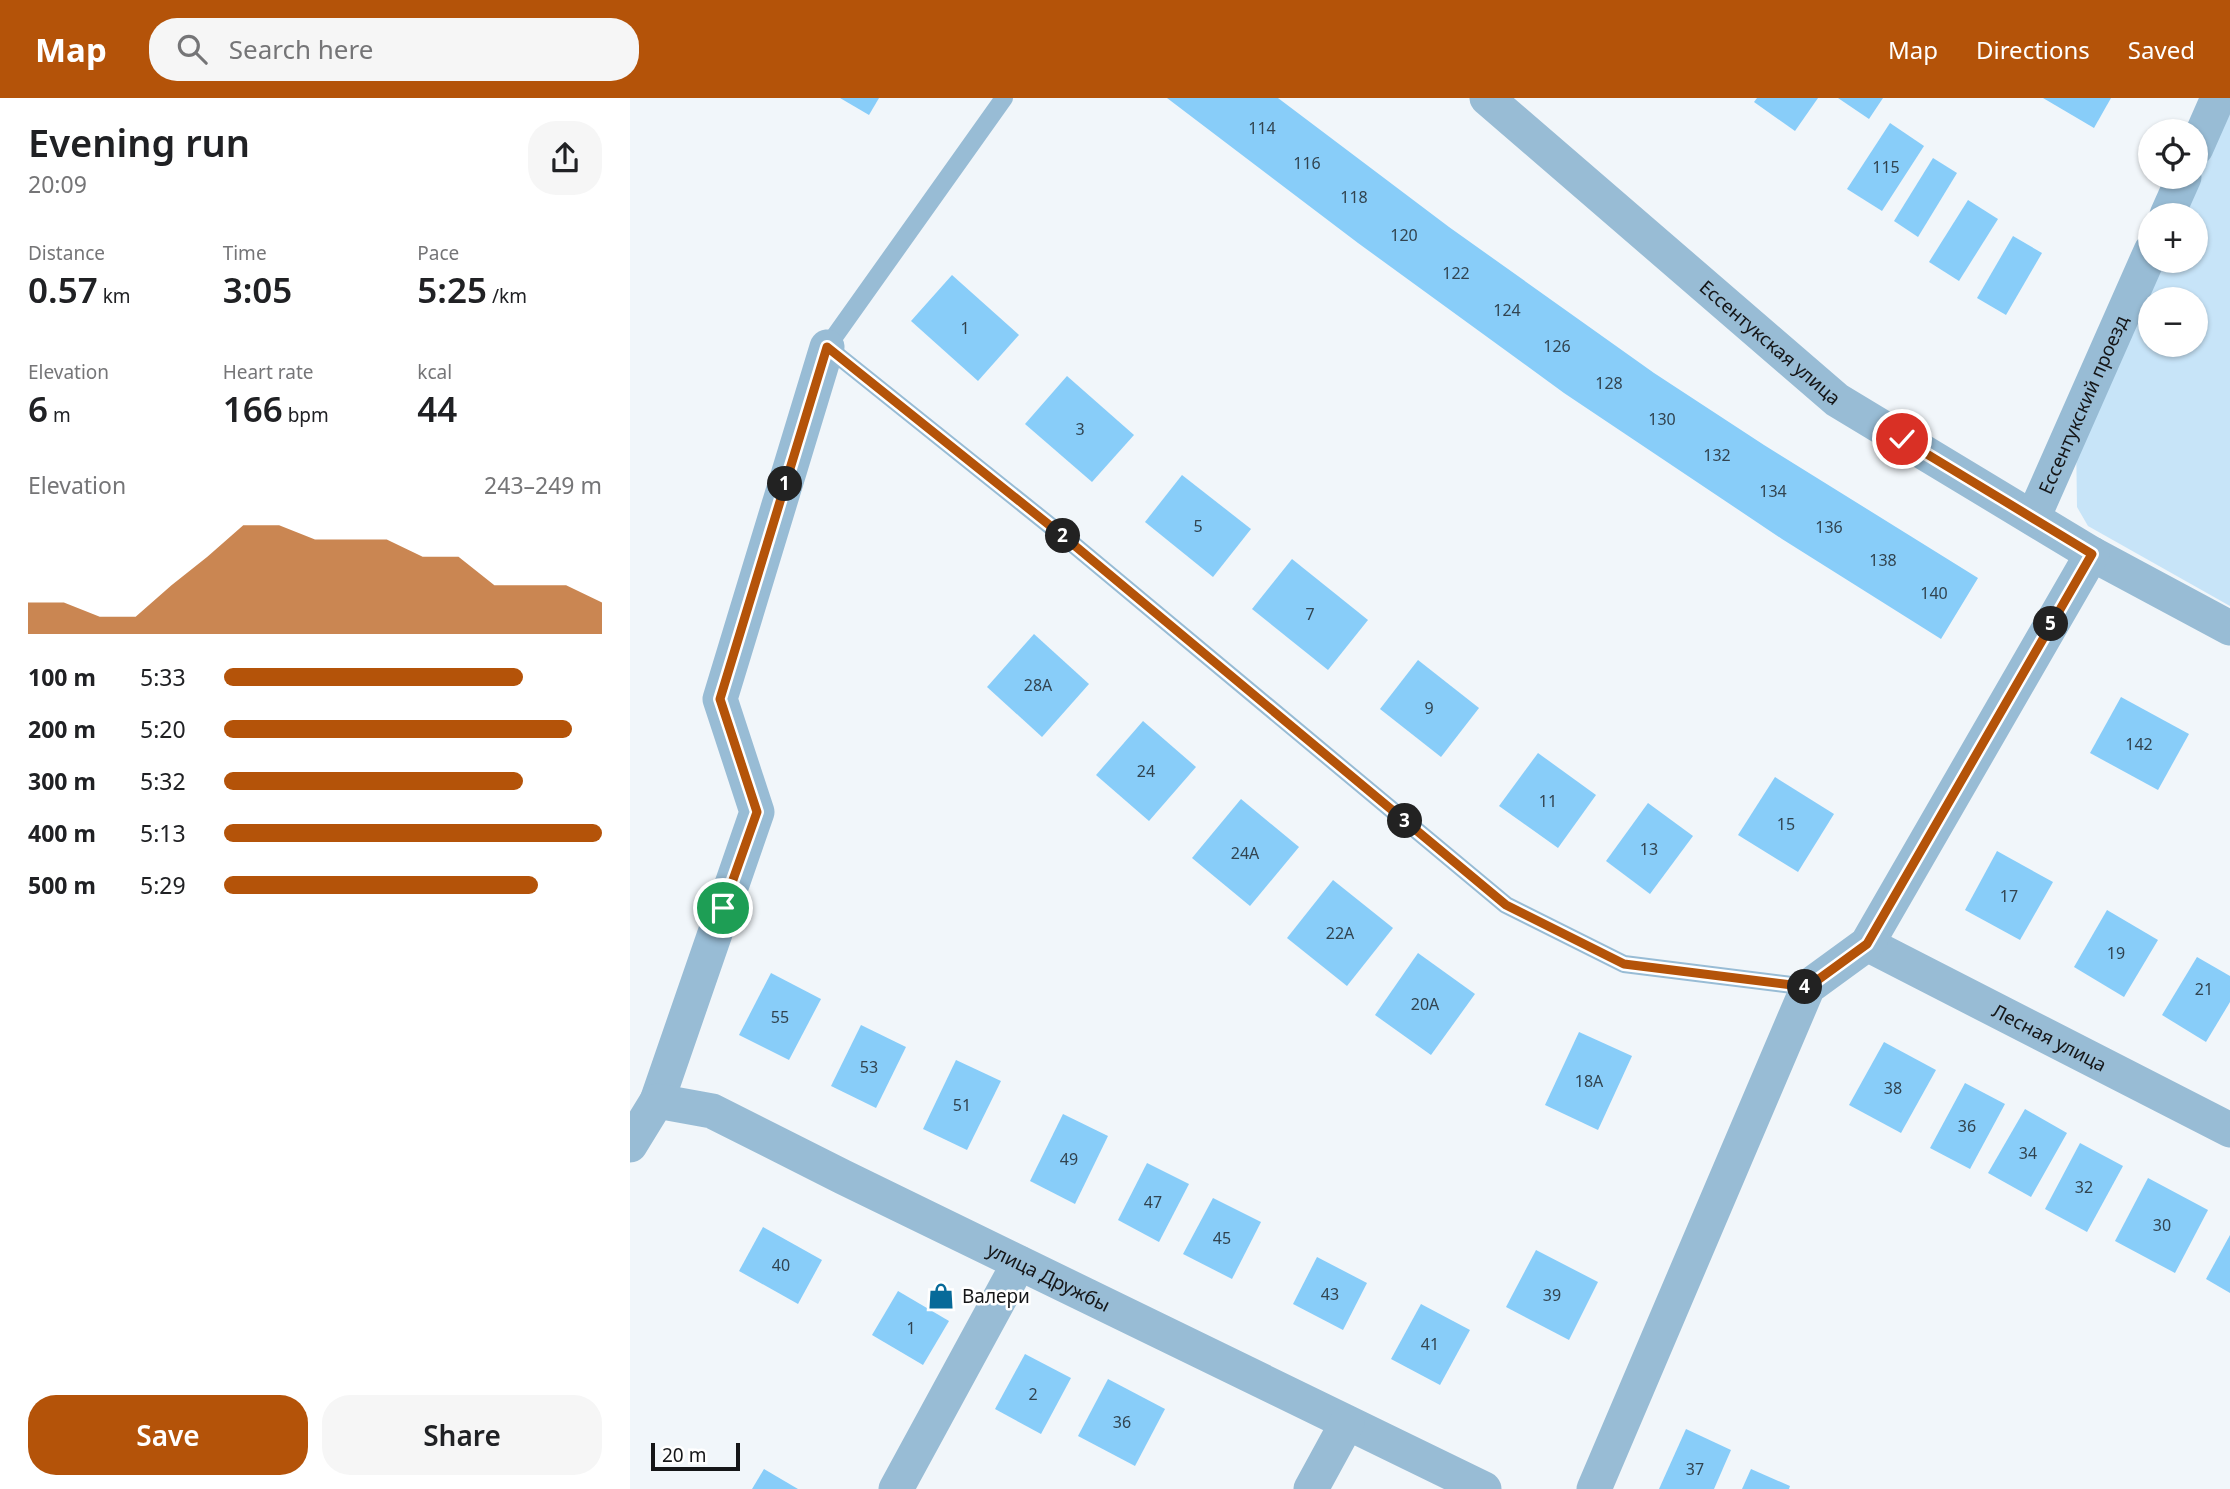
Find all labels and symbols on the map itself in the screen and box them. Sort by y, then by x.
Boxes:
house number: 114 [1248,117,1276,139]
house number: 116 [1293,152,1321,174]
house number: 115 [1872,156,1900,178]
house number: 118 [1340,186,1368,208]
house number: 120 [1390,224,1418,246]
house number: 122 [1442,262,1470,284]
street label: Ессентукская улица [1694,274,1846,411]
house number: 124 [1493,299,1521,321]
street label: Ессентукский проезд [2032,311,2134,498]
house number: 1 [960,317,970,339]
house number: 126 [1543,335,1571,357]
house number: 128 [1595,372,1623,394]
house number: 130 [1648,408,1676,430]
pin [1872,409,1932,469]
house number: 3 [1075,418,1085,440]
house number: 132 [1703,444,1731,466]
pin: 1 [768,466,802,502]
house number: 134 [1759,480,1787,502]
house number: 5 [1193,515,1203,537]
house number: 136 [1815,516,1843,538]
pin: 2 [1046,518,1080,554]
house number: 138 [1869,549,1897,571]
house number: 140 [1920,582,1948,604]
house number: 7 [1305,603,1315,625]
pin: 5 [2034,606,2068,642]
house number: 28А [1024,674,1053,696]
house number: 9 [1424,697,1434,719]
house number: 142 [2125,733,2153,755]
house number: 24 [1137,760,1155,782]
house number: 11 [1539,790,1557,812]
pin: 3 [1388,804,1422,838]
house number: 15 [1777,813,1795,835]
house number: 13 [1640,838,1658,860]
house number: 24А [1231,842,1260,864]
pin [693,878,753,938]
house number: 17 [2000,885,2018,907]
house number: 22А [1326,922,1355,944]
house number: 19 [2107,942,2125,964]
pin: 4 [1788,970,1822,1004]
house number: 21 [2195,978,2213,1000]
house number: 20А [1411,993,1440,1015]
street label: Лесная улица [1988,997,2111,1078]
house number: 55 [771,1006,789,1028]
house number: 53 [860,1056,878,1078]
house number: 18А [1575,1070,1604,1092]
house number: 38 [1884,1077,1902,1099]
house number: 51 [953,1094,971,1116]
house number: 36 [1958,1115,1976,1137]
house number: 34 [2019,1142,2037,1164]
house number: 49 [1060,1148,1078,1170]
house number: 32 [2075,1176,2093,1198]
house number: 47 [1144,1191,1162,1213]
house number: 30 [2153,1214,2171,1236]
house number: 45 [1213,1227,1231,1249]
street label: улица Дружбы [983,1236,1114,1318]
house number: 40 [772,1254,790,1276]
shop icon: Валери [926,1281,956,1311]
place label: Валери [962,1283,1030,1309]
house number: 43 [1321,1283,1339,1305]
house number: 39 [1543,1284,1561,1306]
house number: 1 [906,1317,916,1339]
house number: 41 [1421,1333,1439,1355]
house number: 2 [1028,1383,1038,1405]
house number: 36 [1113,1411,1131,1433]
scale bar [651,1440,740,1472]
house number: 37 [1686,1458,1704,1480]

